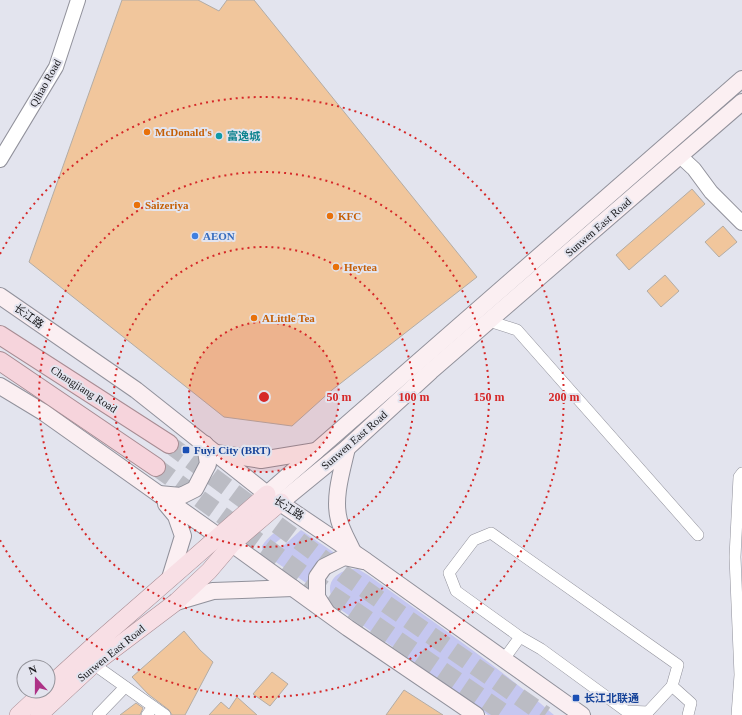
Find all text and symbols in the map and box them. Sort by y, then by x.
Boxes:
street label: Qihao Road [27,57,63,109]
place label: McDonald's [155,126,213,138]
marker: McDonald's [142,127,152,137]
place label: 富逸城 [227,130,261,142]
marker: 富逸城 [214,131,224,141]
street label: Sunwen East Road [563,195,634,259]
place label: Saizeriya [145,199,189,211]
marker: Saizeriya [132,200,142,210]
place label: KFC [338,210,361,222]
marker: KFC [325,211,335,221]
place label: AEON [203,230,235,242]
marker: AEON [190,231,200,241]
place label: Heytea [344,261,377,273]
marker: Heytea [331,262,341,272]
street label: 长江路 [12,302,46,330]
place label: ALittle Tea [262,312,315,324]
marker: ALittle Tea [249,313,259,323]
street label: Changjiang Road [49,363,120,415]
centre of rings [257,390,271,404]
text: 50 m [327,390,352,404]
text: 100 m [399,390,430,404]
text: 150 m [474,390,505,404]
text: 200 m [549,390,580,404]
street label: Sunwen East Road [319,408,390,472]
place label: Fuyi City (BRT) [194,444,271,457]
marker: Fuyi City (BRT) [181,445,191,455]
street label: 长江路 [272,494,306,522]
street label: Sunwen East Road [75,622,147,684]
north arrow [16,659,56,699]
text: N [27,663,38,677]
place label: 长江北联通 [584,692,639,704]
marker: 长江北联通 [571,693,581,703]

